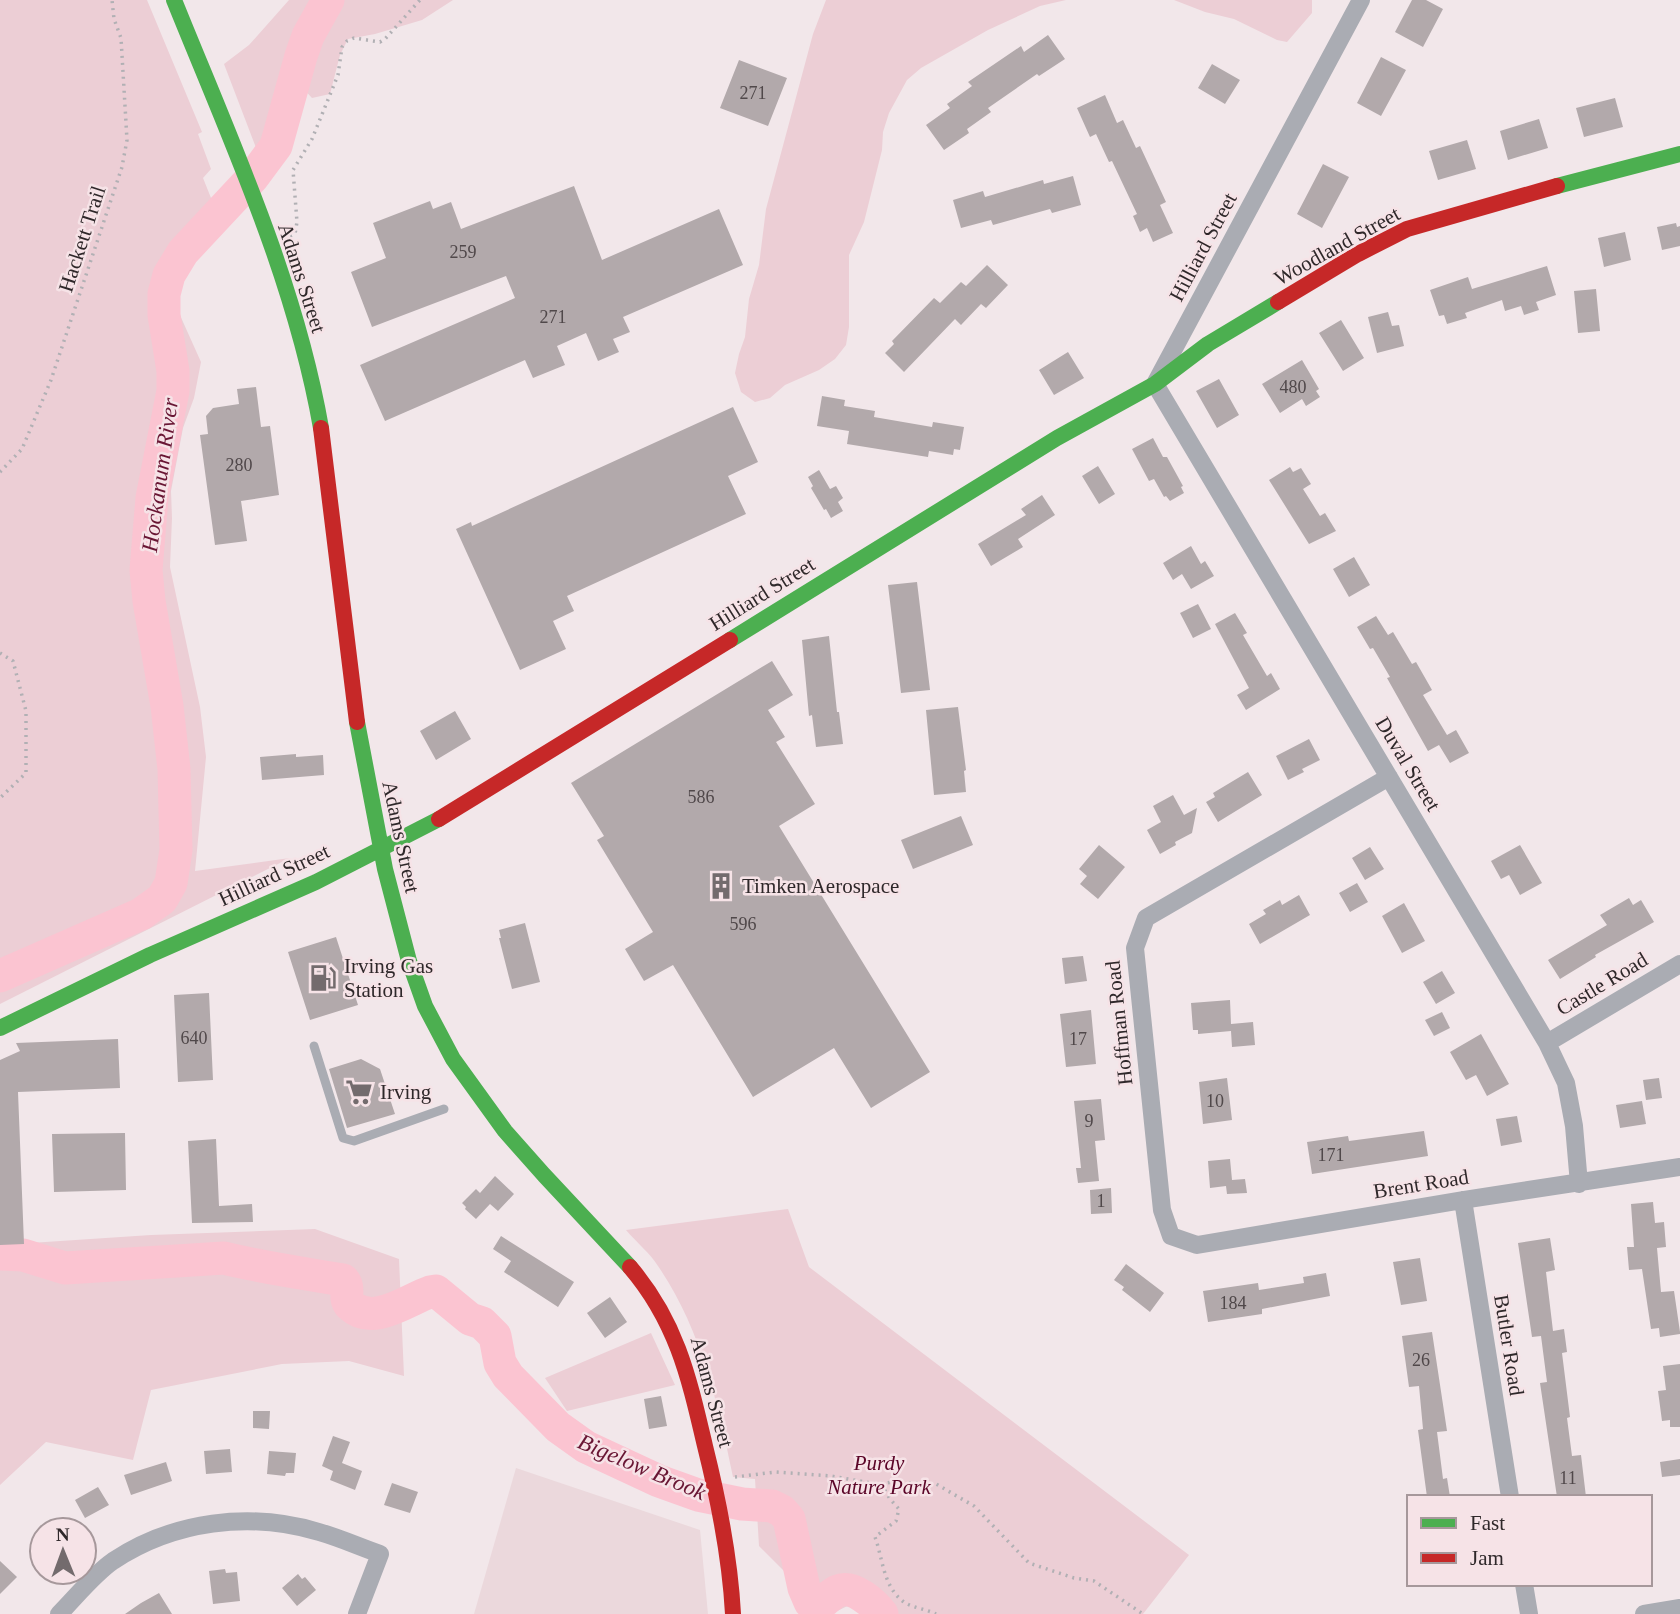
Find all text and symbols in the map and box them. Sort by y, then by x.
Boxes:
house number: 271 [740,83,767,103]
street label: Hackett Trail [54,183,110,295]
street label: Hilliard Street [1164,188,1242,305]
street label: Woodland Street [1270,201,1404,290]
street label: Adams Street [273,220,331,336]
house number: 259 [450,242,477,262]
house number: 271 [540,307,567,327]
house number: 480 [1280,377,1307,397]
water label: Hockanum River [137,395,183,555]
house number: 280 [226,455,253,475]
street label: Hilliard Street [705,552,819,636]
street label: Duval Street [1371,713,1446,816]
street label: Adams Street [377,779,425,895]
house number: 586 [688,787,715,807]
street label: Hilliard Street [215,839,333,911]
building icon: Timken Aerospace [706,871,736,901]
place label: Timken Aerospace [742,874,899,898]
house number: 596 [730,914,757,934]
street label: Castle Road [1552,947,1652,1021]
place label: Irving Gas Station [344,954,433,1002]
street label: Hoffman Road [1100,959,1137,1086]
fuel station icon: Irving Gas Station [308,963,338,993]
house number: 640 [181,1028,208,1048]
house number: 17 [1069,1029,1087,1049]
supermarket icon: Irving [344,1077,374,1107]
place label: Irving [380,1080,432,1104]
house number: 10 [1206,1091,1224,1111]
house number: 9 [1085,1111,1094,1131]
house number: 171 [1318,1145,1345,1165]
street label: Brent Road [1372,1165,1471,1203]
house number: 1 [1097,1191,1106,1211]
house number: 184 [1220,1293,1247,1313]
street label: Butler Road [1489,1293,1529,1398]
street label: Adams Street [686,1334,738,1450]
house number: 26 [1412,1350,1430,1370]
water label: Bigelow Brook [574,1429,710,1505]
park label: Purdy Nature Park [826,1451,931,1499]
house number: 11 [1559,1468,1577,1488]
legend [1407,1495,1652,1586]
text: Fast [1470,1511,1505,1535]
north arrow [28,1516,98,1586]
text: N [56,1524,70,1545]
text: Jam [1470,1546,1504,1570]

